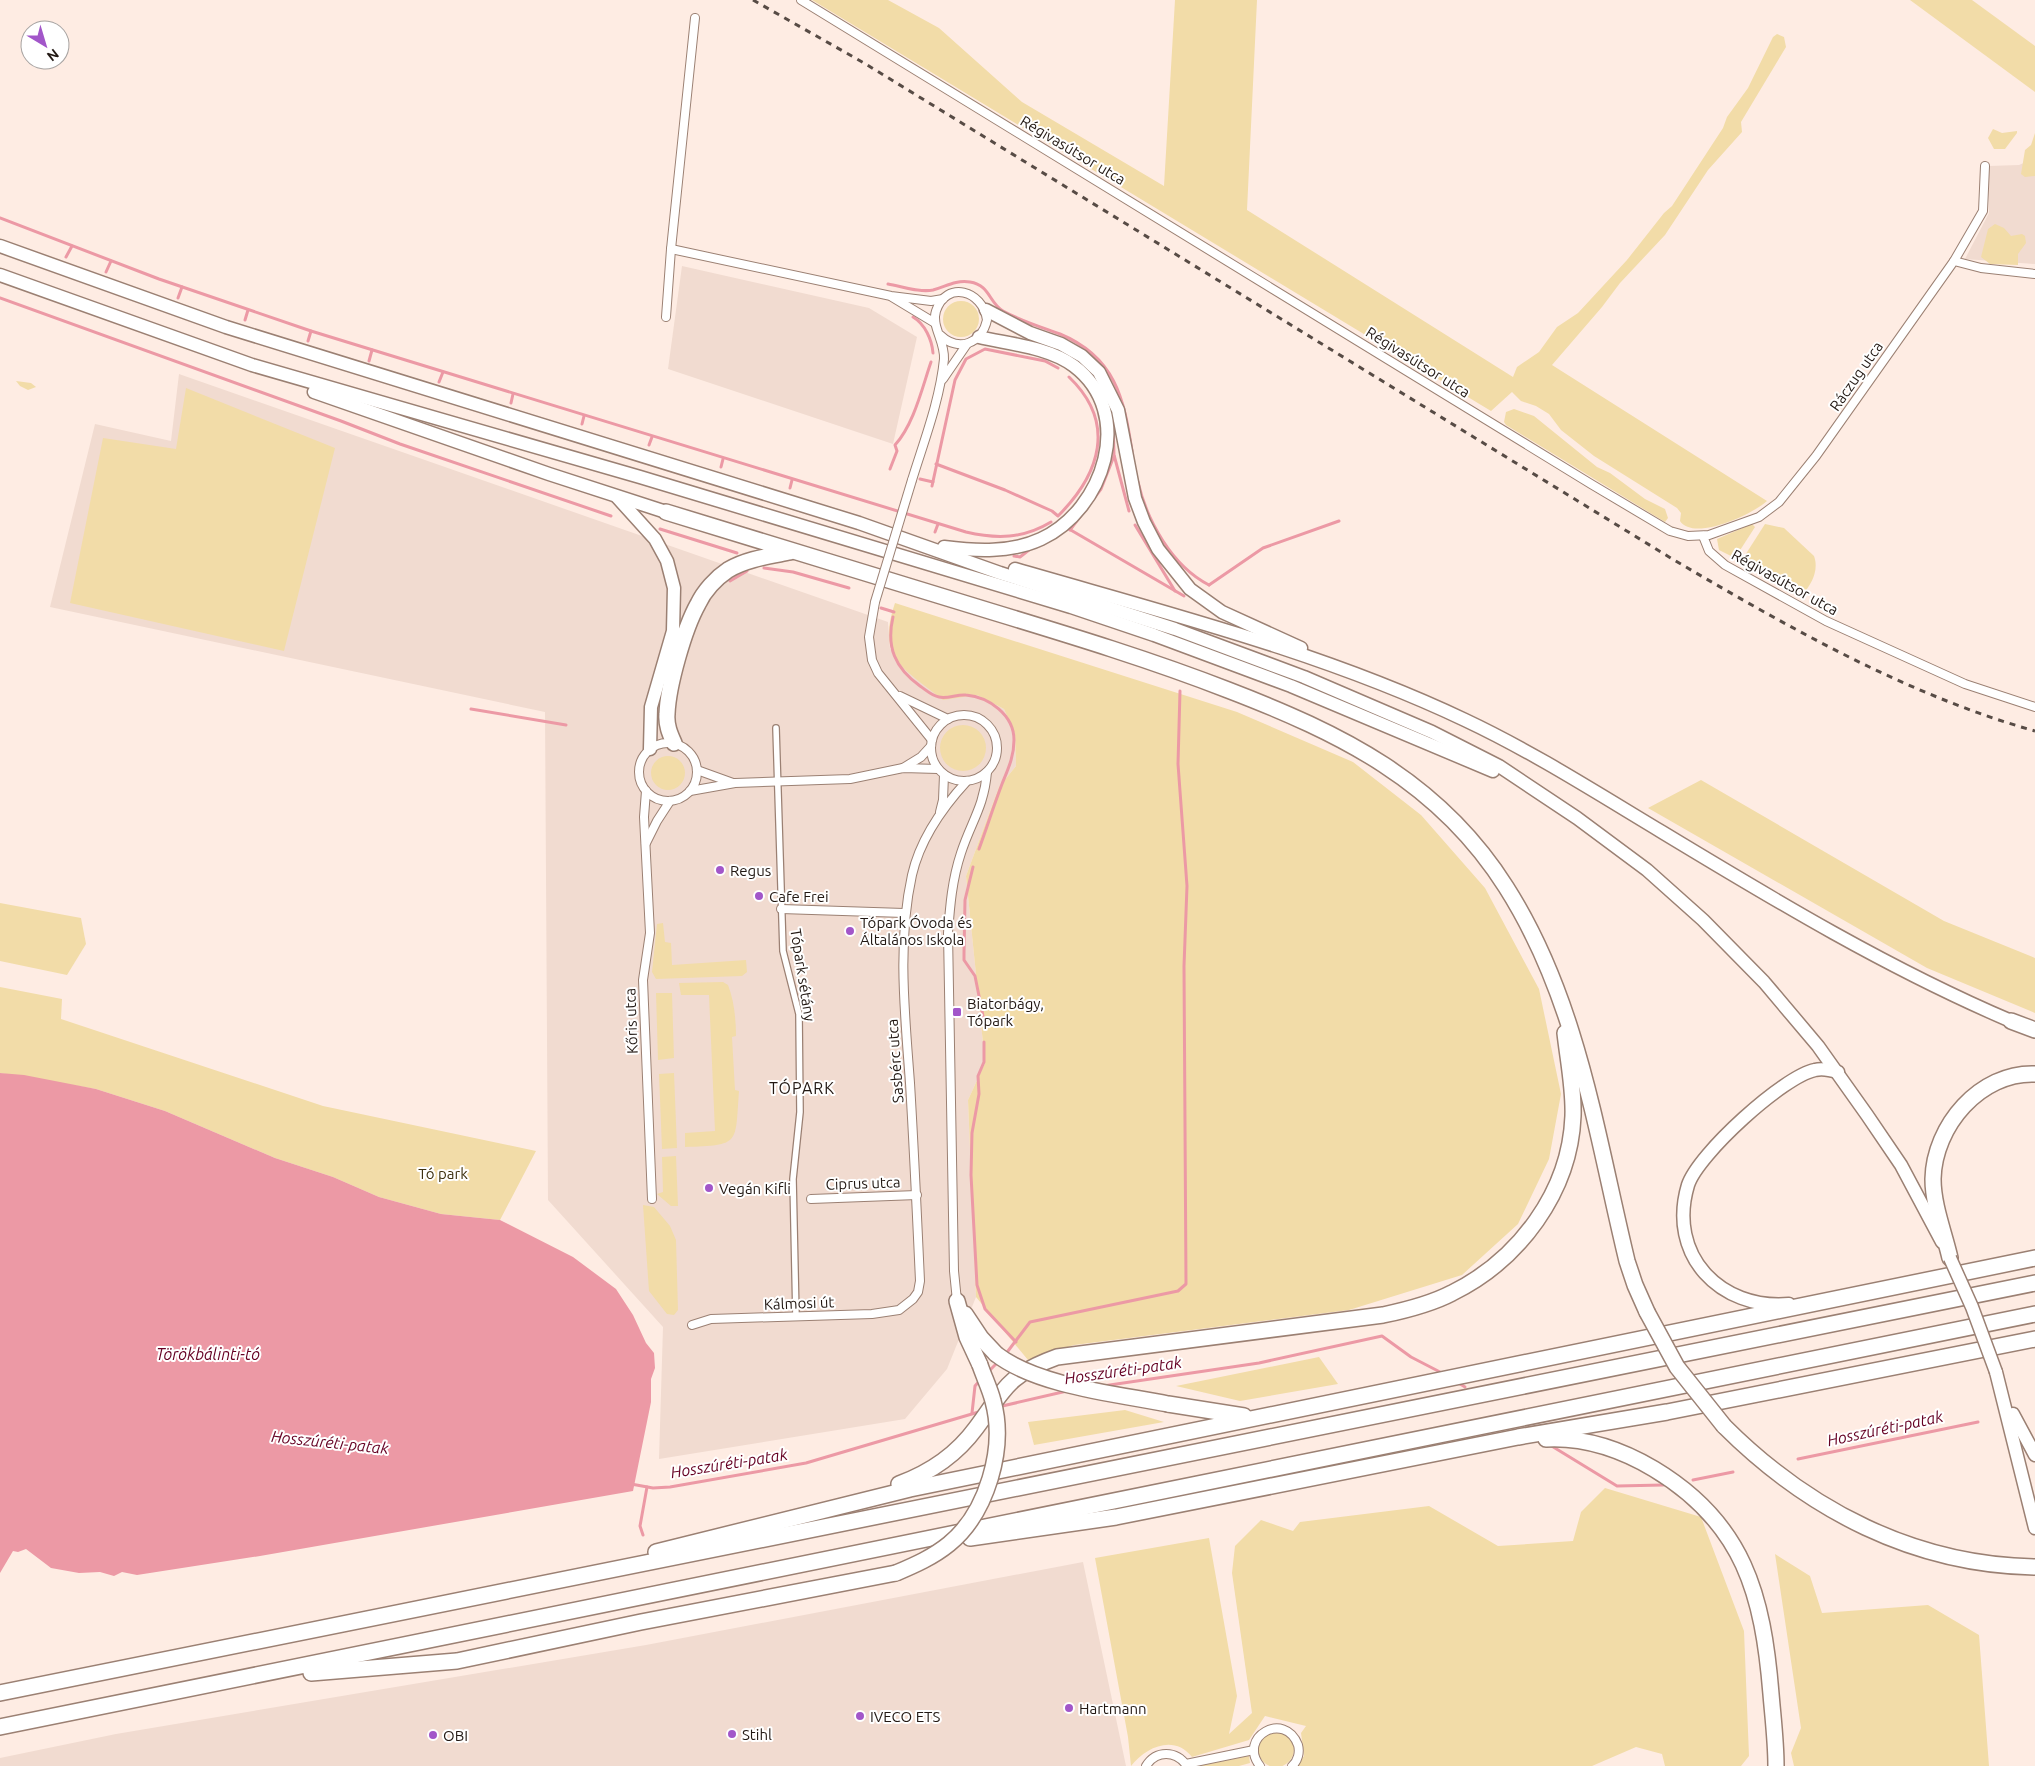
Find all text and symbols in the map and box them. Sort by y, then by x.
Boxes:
north arrow [20,20,70,70]
text: N [44,46,62,65]
street label: Régivasútsor utca [1017,112,1129,188]
street label: Régivasútsor utca [1363,323,1473,401]
street label: Ráczug utca [1826,338,1886,414]
street label: Régivasútsor utca [1729,546,1841,618]
place label: Regus [730,862,771,879]
marker: Regus [714,864,726,876]
place label: Cafe Frei [769,888,829,905]
marker: Cafe Frei [753,890,765,902]
place label: Tópark Óvoda és Általános Iskola [860,914,972,948]
marker: Tópark Óvoda és Általános Iskola [844,925,856,937]
street label: Tópark sétány [787,927,819,1023]
street label: Kőris utca [621,988,641,1054]
place label: Biatorbágy, Tópark [967,995,1044,1029]
marker: Biatorbágy, Tópark [951,1006,963,1018]
street label: Sasbérc utca [884,1018,906,1104]
district label: TÓPARK [769,1078,835,1097]
park label: Tó park [418,1165,468,1182]
street label: Ciprus utca [825,1173,901,1193]
place label: Vegán Kifli [719,1180,791,1197]
marker: Vegán Kifli [703,1182,715,1194]
street label: Kálmosi út [763,1293,835,1313]
water label: Törökbálinti-tó [156,1345,260,1363]
water label: Hosszúréti-patak [1063,1353,1184,1387]
water label: Hosszúréti-patak [1825,1407,1945,1449]
water label: Hosszúréti-patak [270,1427,390,1457]
water label: Hosszúréti-patak [669,1445,790,1481]
place label: Hartmann [1079,1700,1147,1717]
marker: Hartmann [1063,1702,1075,1714]
place label: IVECO ETS [870,1708,940,1725]
marker: IVECO ETS [854,1710,866,1722]
place label: Stihl [742,1726,772,1743]
place label: OBI [443,1727,468,1744]
marker: Stihl [726,1728,738,1740]
marker: OBI [427,1729,439,1741]

